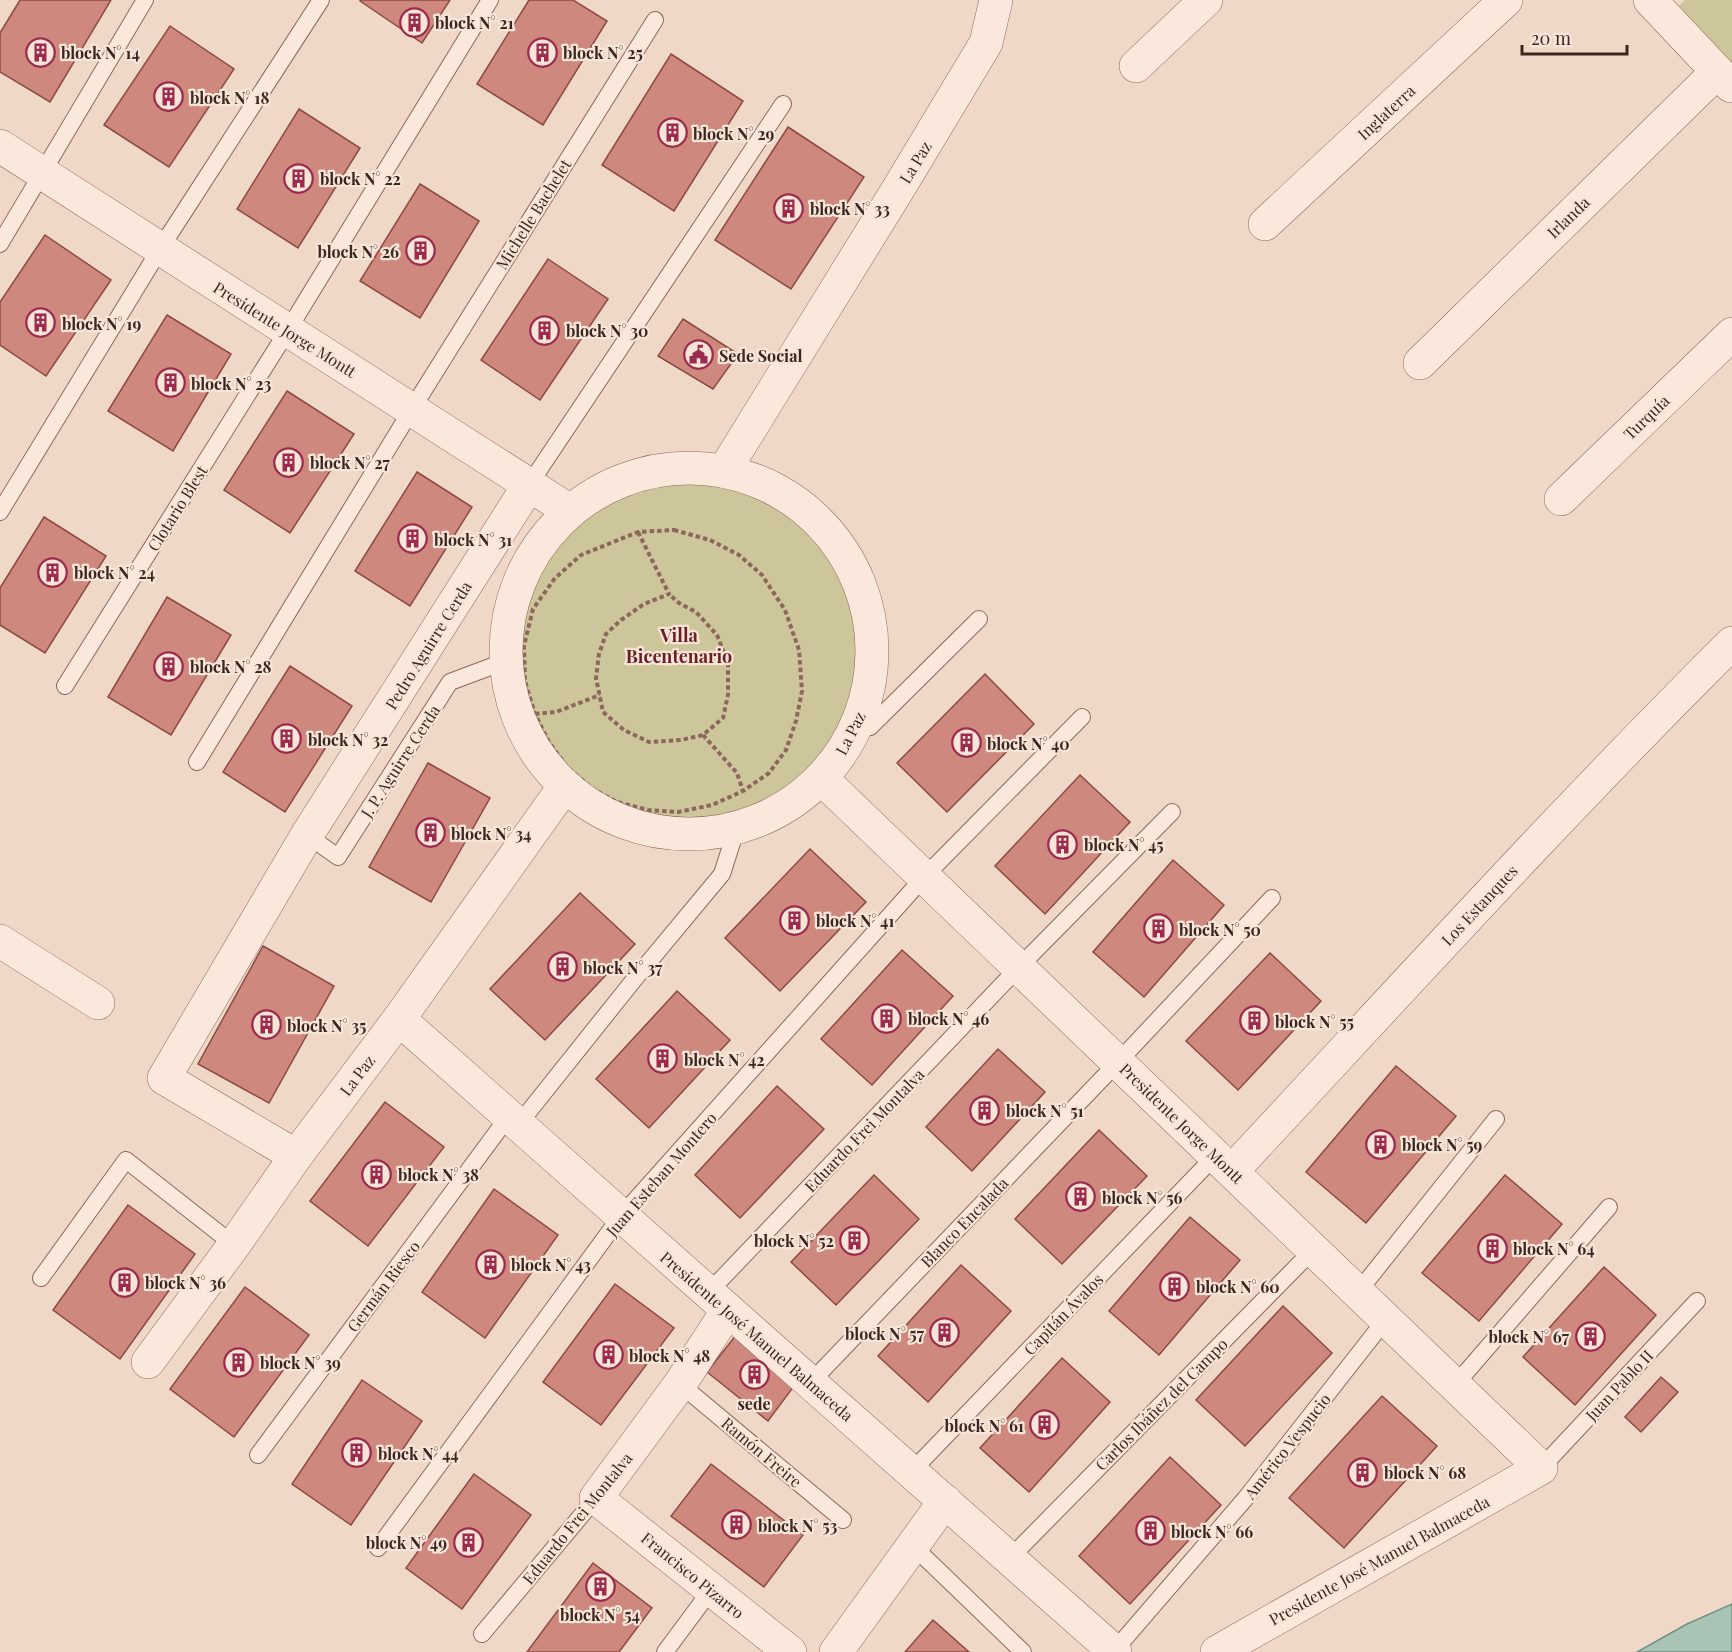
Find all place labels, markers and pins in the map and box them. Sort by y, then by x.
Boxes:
building icon: block N° 21 [398,6,430,38]
place label: block N° 21 [435,12,514,33]
building icon: block N° 14 [24,36,56,68]
building icon: block N° 25 [526,36,558,68]
place label: block N° 14 [61,42,140,63]
place label: block N° 25 [563,42,643,63]
building icon: block N° 18 [153,81,185,113]
place label: block N° 18 [190,87,269,108]
building icon: block N° 29 [656,117,688,149]
place label: block N° 29 [693,123,775,144]
building icon: block N° 22 [283,162,315,194]
place label: block N° 22 [320,168,401,189]
building icon: block N° 33 [773,192,805,224]
place label: block N° 33 [810,198,890,219]
building icon: block N° 26 [404,235,436,267]
place label: block N° 26 [318,241,399,262]
building icon: block N° 19 [25,307,57,339]
place label: block N° 19 [62,313,141,334]
building icon: block N° 30 [529,314,561,346]
place label: block N° 30 [566,320,648,341]
public building icon: Sede Social [682,339,714,371]
place label: Sede Social [719,345,802,366]
building icon: block N° 23 [154,367,186,399]
place label: block N° 23 [191,373,272,394]
building icon: block N° 27 [273,446,305,478]
place label: block N° 27 [310,452,391,473]
building icon: block N° 31 [397,523,429,555]
place label: block N° 31 [434,529,512,550]
building icon: block N° 24 [37,556,69,588]
place label: block N° 24 [74,562,155,583]
building icon: block N° 28 [153,650,185,682]
place label: block N° 28 [190,656,272,677]
building icon: block N° 32 [271,723,303,755]
building icon: block N° 40 [950,727,982,759]
place label: block N° 32 [308,729,388,750]
place label: block N° 40 [987,733,1070,754]
building icon: block N° 34 [414,817,446,849]
place label: block N° 34 [451,823,531,844]
building icon: block N° 45 [1047,828,1079,860]
place label: block N° 45 [1084,834,1164,855]
building icon: block N° 41 [779,904,811,936]
place label: block N° 41 [816,910,894,931]
building icon: block N° 50 [1142,913,1174,945]
place label: block N° 50 [1179,919,1261,940]
building icon: block N° 37 [546,951,578,983]
place label: block N° 37 [583,957,663,978]
building icon: block N° 46 [871,1002,903,1034]
building icon: block N° 55 [1238,1005,1270,1037]
place label: block N° 46 [908,1008,989,1029]
building icon: block N° 35 [250,1009,282,1041]
place label: block N° 55 [1275,1011,1354,1032]
place label: block N° 35 [287,1015,366,1036]
building icon: block N° 42 [647,1043,679,1075]
place label: block N° 42 [684,1049,765,1070]
building icon: block N° 51 [969,1094,1001,1126]
place label: block N° 51 [1006,1100,1084,1121]
building icon: block N° 59 [1365,1128,1397,1160]
place label: block N° 59 [1402,1134,1483,1155]
building icon: block N° 38 [361,1158,393,1190]
place label: block N° 38 [398,1164,479,1185]
building icon: block N° 56 [1065,1181,1097,1213]
place label: block N° 56 [1102,1187,1183,1208]
building icon: block N° 52 [839,1224,871,1256]
place label: block N° 52 [754,1230,834,1251]
building icon: block N° 64 [1476,1232,1508,1264]
place label: block N° 64 [1513,1238,1595,1259]
building icon: block N° 43 [474,1248,506,1280]
place label: block N° 43 [511,1254,591,1275]
building icon: block N° 36 [108,1266,140,1298]
building icon: block N° 60 [1159,1270,1191,1302]
place label: block N° 36 [145,1272,226,1293]
place label: block N° 60 [1196,1276,1280,1297]
building icon: block N° 57 [929,1317,961,1349]
building icon: block N° 67 [1574,1320,1606,1352]
place label: block N° 57 [845,1323,925,1344]
place label: block N° 67 [1488,1326,1570,1347]
building icon: block N° 48 [592,1339,624,1371]
place label: block N° 48 [629,1345,710,1366]
building icon: block N° 39 [223,1346,255,1378]
place label: block N° 39 [260,1352,341,1373]
building icon: sede [738,1359,770,1391]
place label: sede [737,1393,771,1414]
building icon: block N° 61 [1029,1409,1061,1441]
place label: block N° 61 [945,1415,1024,1436]
building icon: block N° 44 [341,1437,373,1469]
place label: block N° 44 [378,1443,459,1464]
building icon: block N° 68 [1347,1456,1379,1488]
place label: block N° 68 [1384,1462,1466,1483]
building icon: block N° 53 [721,1509,753,1541]
place label: block N° 53 [758,1515,838,1536]
building icon: block N° 66 [1134,1515,1166,1547]
place label: block N° 66 [1171,1521,1253,1542]
building icon: block N° 49 [452,1526,484,1558]
place label: block N° 49 [366,1532,447,1553]
building icon: block N° 54 [584,1570,616,1602]
place label: block N° 54 [560,1604,640,1625]

